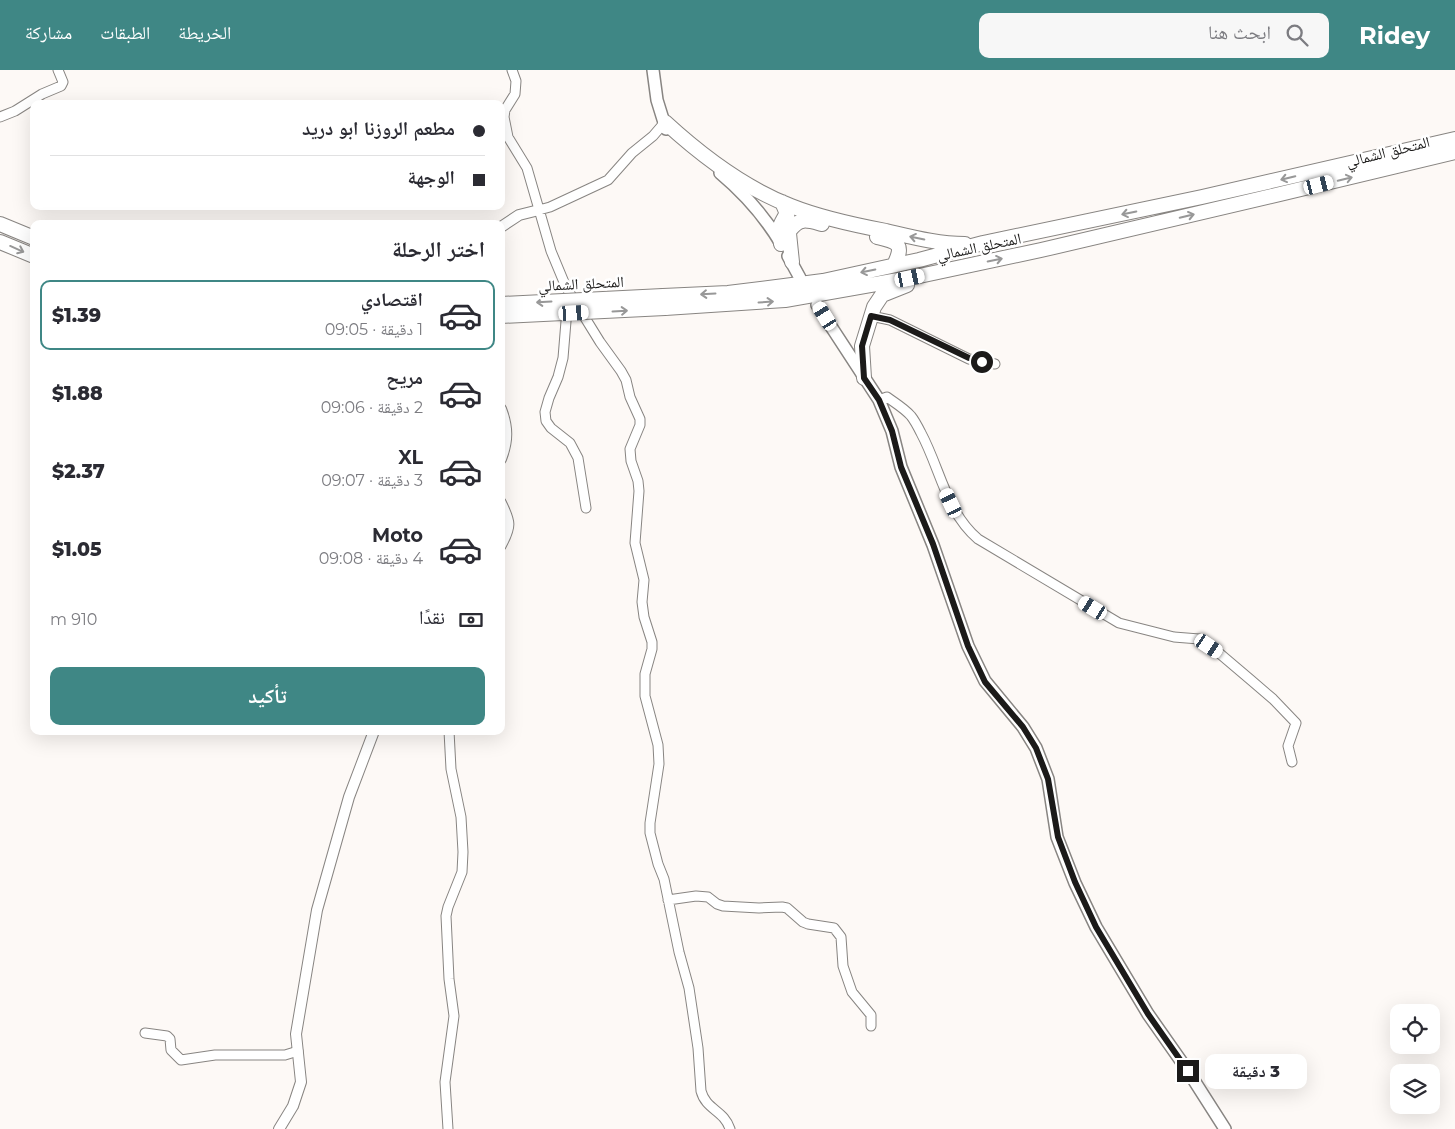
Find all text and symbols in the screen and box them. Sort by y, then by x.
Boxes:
search box [979,13,1329,58]
text: ابحث هنا [1208,21,1271,44]
icon: search [1283,21,1311,49]
text: Ridey [1359,21,1430,50]
text: مشاركة [25,22,72,44]
text: الطبقات [100,22,150,44]
text: الخريطة [178,22,231,44]
text: مطعم الروزنا ابو دريد [302,117,455,140]
street label: المتحلق الشمالي [1344,132,1432,174]
text: الوجهة [407,166,455,189]
one-way arrow [1281,174,1297,183]
car [1302,174,1335,196]
one-way arrow [1337,174,1353,183]
one-way arrow [1122,208,1138,218]
one-way arrow [1179,211,1195,220]
street label: المتحلق الشمالي [935,228,1023,267]
one-way arrow [910,233,926,242]
text: اختر الرحلة [392,236,485,263]
one-way arrow [9,244,24,254]
one-way arrow [986,255,1002,264]
one-way arrow [861,267,877,276]
car [893,268,926,288]
street label: المتحلق الشمالي [538,272,624,298]
text: اقتصادي [361,288,423,311]
one-way arrow [700,289,716,298]
icon: car [438,293,483,338]
one-way arrow [537,297,553,306]
one-way arrow [758,297,774,306]
car [810,299,839,333]
text: $1.39 [52,304,101,327]
car [558,305,589,321]
one-way arrow [612,306,628,315]
text: 1 دقيقة · 09:05 [325,320,423,339]
route start [971,351,993,373]
text: مريح [386,366,423,389]
icon: car [438,371,483,416]
text: $1.88 [52,382,103,405]
text: 2 دقيقة · 09:06 [321,398,423,417]
text: XL [398,446,423,469]
icon: car [438,449,483,494]
text: $2.37 [52,460,105,483]
text: 3 دقيقة · 09:07 [321,471,423,490]
car [937,486,964,520]
text: Moto [372,524,423,547]
icon: car [438,527,483,572]
text: $1.05 [52,538,101,561]
text: 4 دقيقة · 09:08 [319,549,423,568]
car [1076,594,1109,622]
text: نقدًا [419,606,445,629]
icon: cash [457,606,485,634]
text: 910 m [50,610,97,629]
car [1192,631,1225,661]
button: تأكيد [50,667,485,725]
map controls [1390,1004,1440,1114]
button: locate [1390,1004,1440,1054]
callout: 3 دقيقة [1206,1054,1308,1088]
route end [1177,1060,1199,1082]
text: 3 دقيقة [1232,1062,1280,1081]
button: layers [1390,1064,1440,1114]

